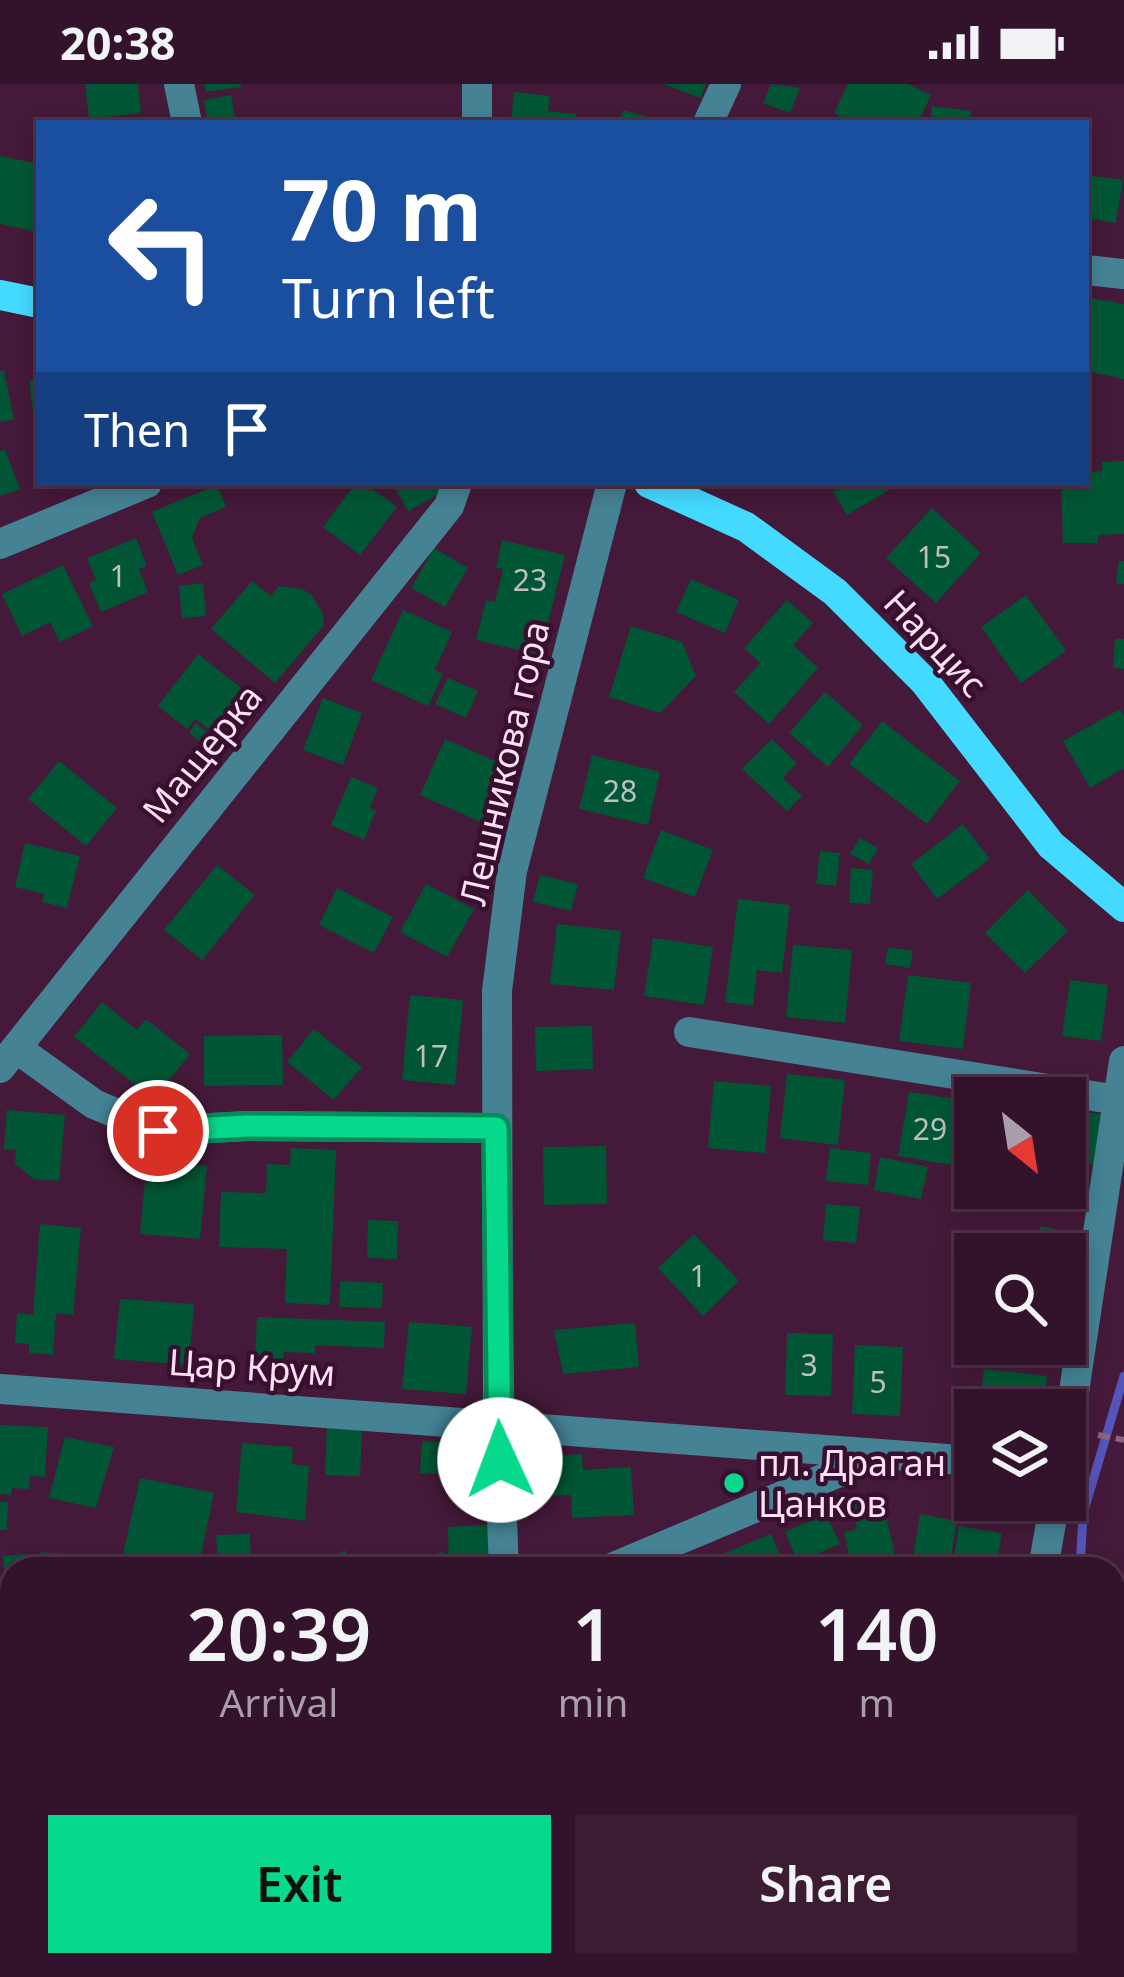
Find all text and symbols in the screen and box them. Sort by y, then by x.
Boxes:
text: 20:38 [60,12,176,73]
text: 70 m [282,151,482,266]
icon: left [84,168,240,324]
text: Turn left [282,260,495,334]
icon: arrive [214,396,280,462]
text: Then [84,399,190,460]
house number: 15 [917,536,951,577]
house number: 1 [109,555,127,596]
house number: 23 [513,559,547,600]
street label: Нарцис [873,578,999,708]
street label: Лешникова гора [448,616,560,910]
street label: Мащерка [131,673,273,833]
house number: 28 [603,770,637,811]
house number: 17 [414,1035,448,1076]
north arrow [954,1077,1086,1209]
map controls [954,1077,1086,1521]
pin [107,1080,209,1182]
icon: arrive [125,1098,191,1164]
house number: 29 [913,1108,947,1149]
button: search [954,1233,1086,1365]
house number: 1 [689,1255,707,1296]
street label: Цар Крум [167,1337,337,1397]
house number: 3 [800,1344,818,1385]
house number: 5 [869,1361,887,1402]
button: layers [954,1389,1086,1521]
position arrow [437,1397,563,1523]
place label: пл. Драган Цанков [758,1438,946,1528]
marker: пл. Драган Цанков [721,1470,747,1496]
text: 20:39 [187,1584,371,1682]
text: 1 [572,1584,614,1682]
text: 140 [815,1584,938,1682]
text: Arrival [219,1675,338,1728]
text: min [558,1675,628,1728]
text: m [858,1675,895,1728]
button: Exit [48,1815,551,1953]
button: Share [575,1815,1077,1953]

